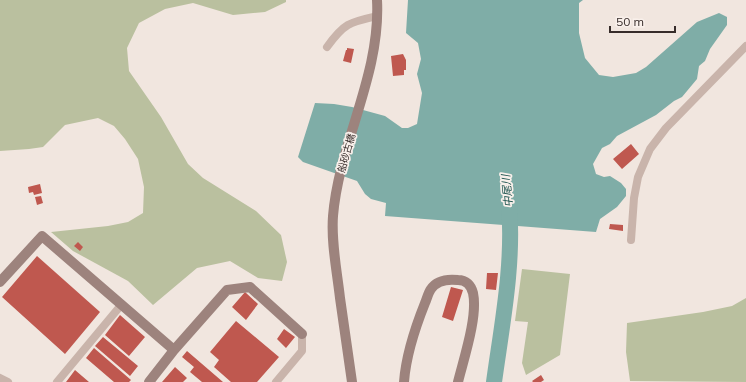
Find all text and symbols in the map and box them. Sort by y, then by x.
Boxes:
scale bar [610,8,675,34]
text: 50 m [616,14,644,29]
street label: 船砂古橋 [335,132,358,174]
water label: 中尾川 [499,173,515,208]

